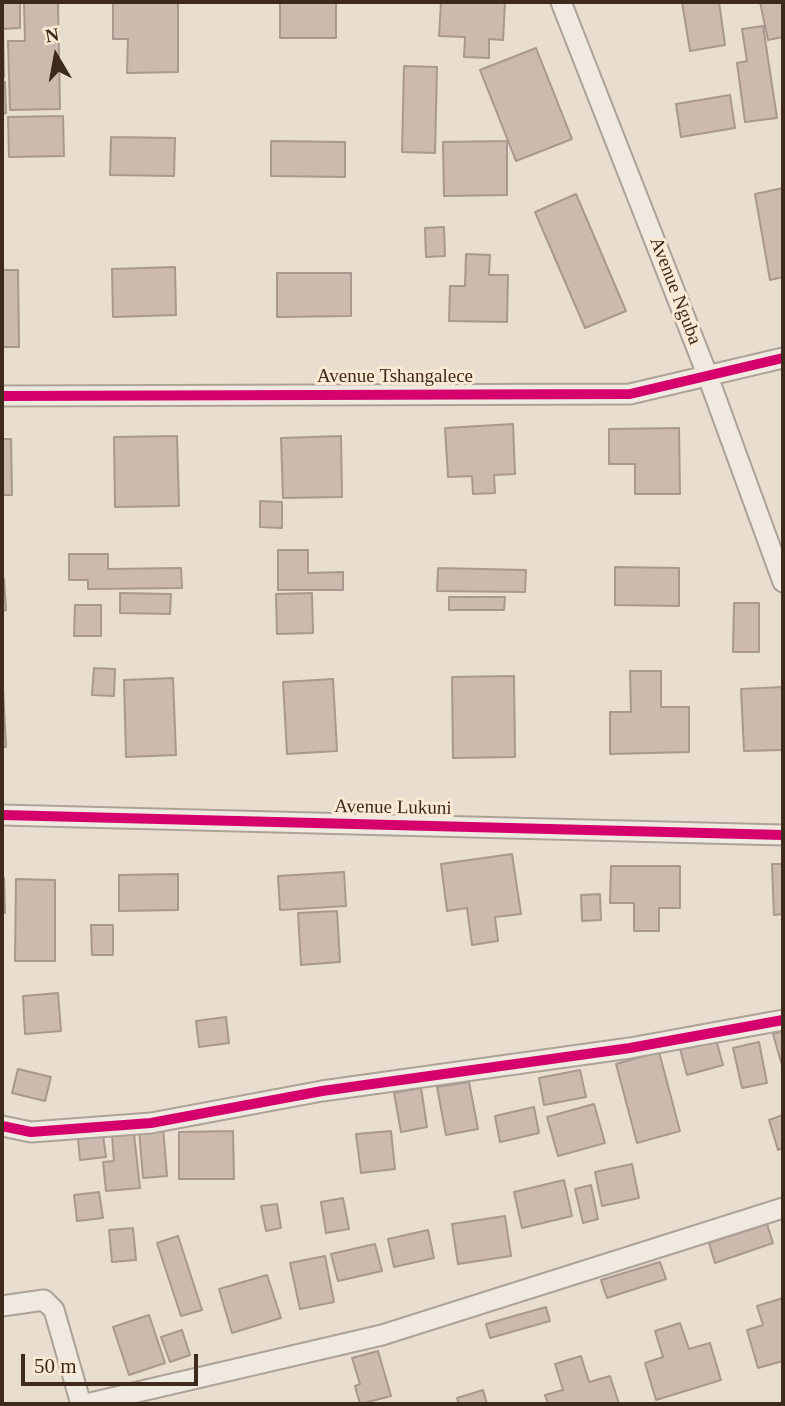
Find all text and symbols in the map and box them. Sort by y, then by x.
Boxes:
north arrow [21,21,91,91]
text: N [44,23,61,46]
street label: Avenue Nguba [644,234,706,348]
street label: Avenue Tshangalece [317,366,473,388]
street label: Avenue Lukuni [334,796,452,820]
scale bar [24,1340,201,1384]
text: 50 m [34,1354,77,1378]

